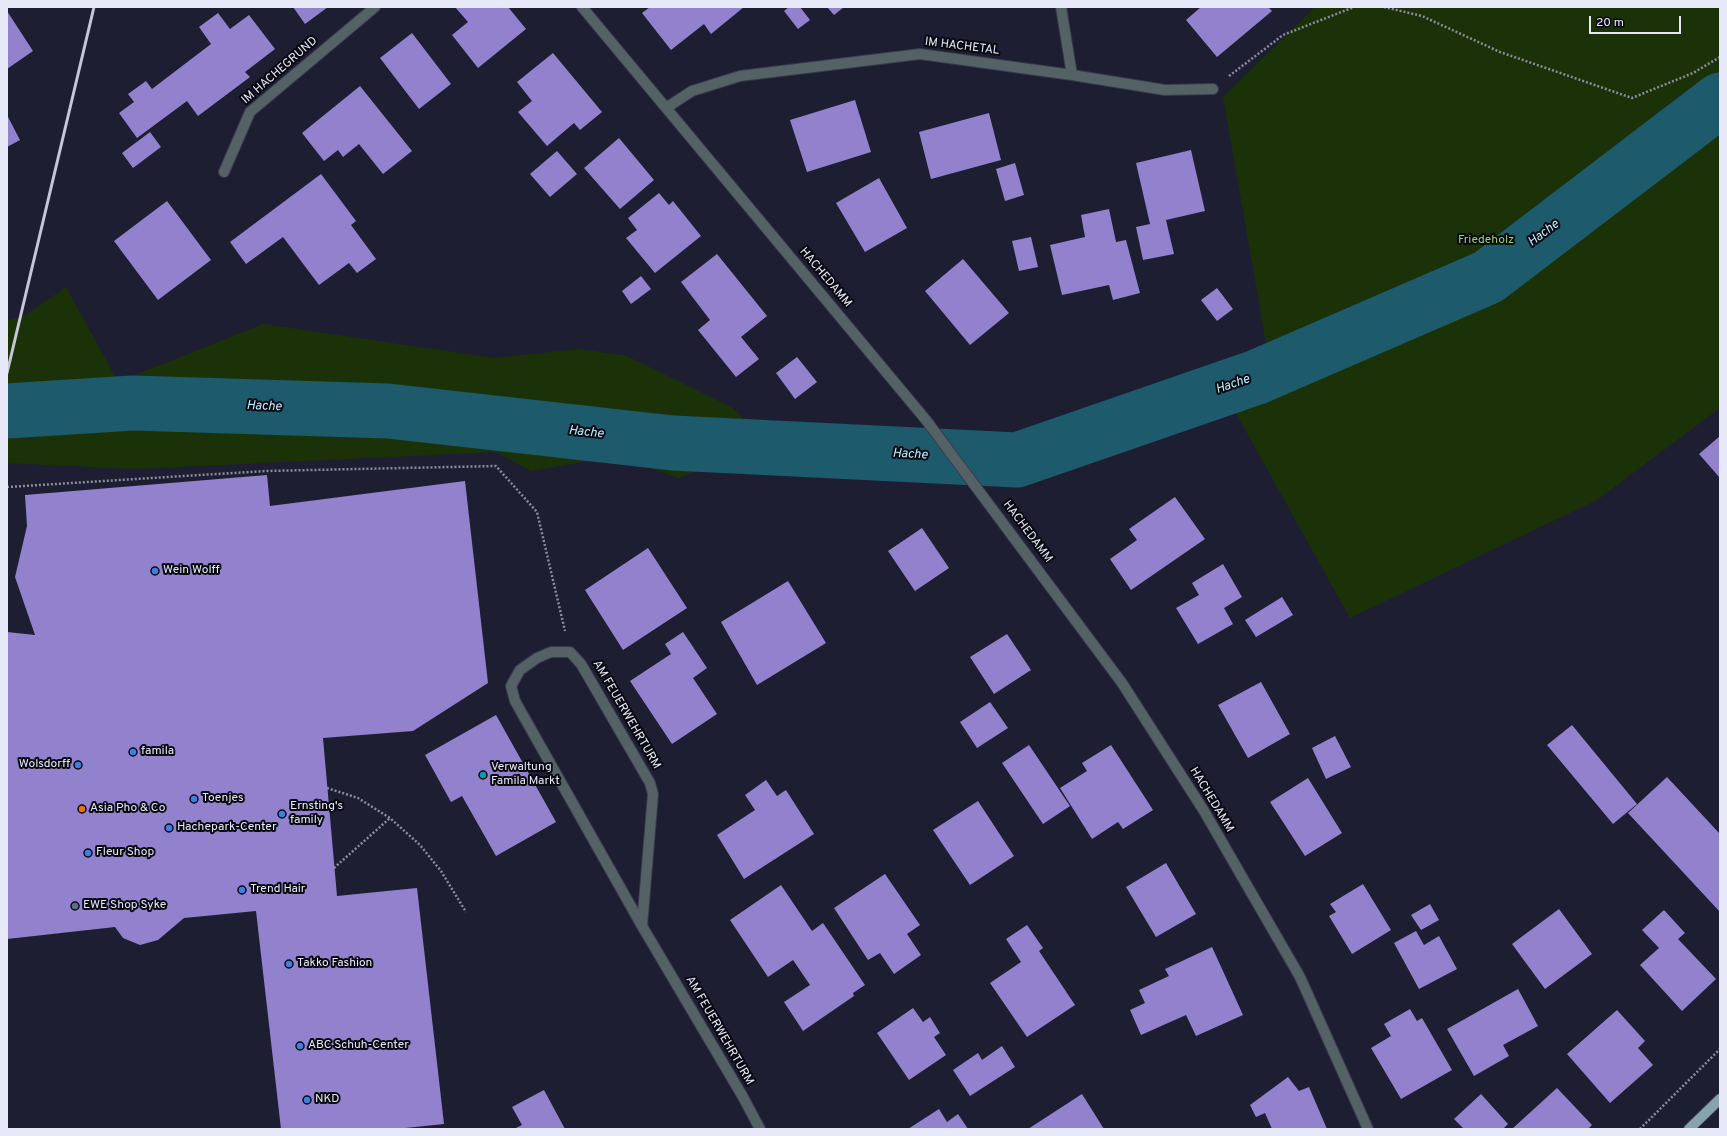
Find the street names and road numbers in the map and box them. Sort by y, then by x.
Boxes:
street label: IM HACHEGRUND [239,34,321,108]
street label: IM HACHETAL [924,35,1000,59]
street label: HACHEDAMM [796,245,854,311]
street label: HACHEDAMM [999,498,1055,566]
street label: AM FEUERWEHRTURM [589,658,663,772]
street label: HACHEDAMM [1186,765,1236,835]
street label: AM FEUERWEHRTURM [682,974,756,1088]

